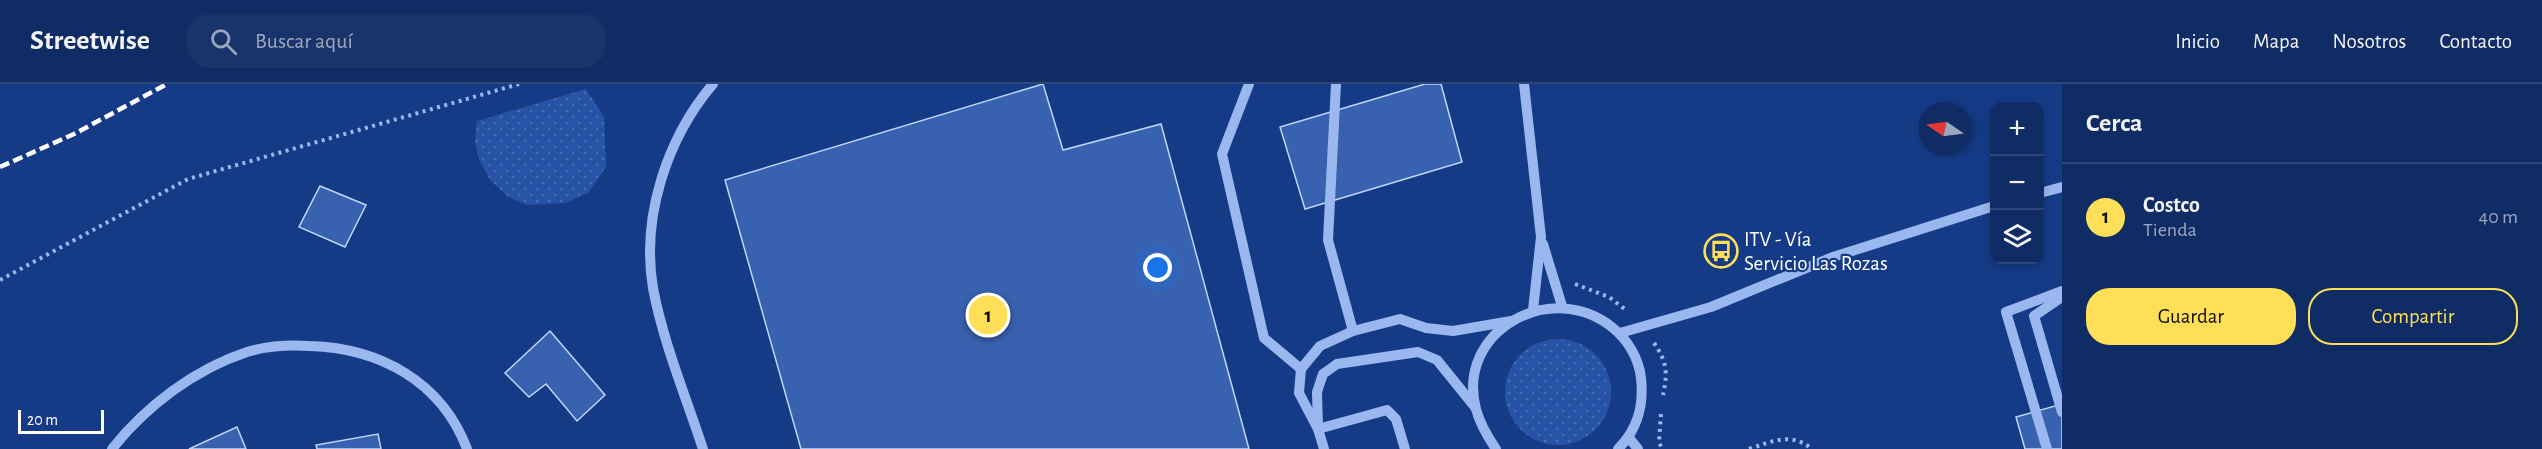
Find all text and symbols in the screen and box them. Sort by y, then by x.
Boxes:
search box [186,14,606,68]
icon: search [207,25,240,58]
text: Streetwise [30,27,150,55]
text: Buscar aquí [255,30,353,52]
text: Inicio [2175,31,2220,52]
text: Mapa [2253,31,2300,52]
text: Nosotros [2333,31,2406,52]
text: Contacto [2439,31,2512,52]
north arrow [1918,102,1972,156]
map controls [1990,102,2044,264]
button: + [1990,102,2044,156]
text: Cerca [2086,110,2143,136]
button: − [1990,156,2044,210]
text: Costco [2143,194,2200,216]
text: 1 [2102,207,2109,227]
text: 40 m [2479,207,2518,227]
button: layers [1990,210,2044,264]
text: Tienda [2143,220,2197,240]
place label: ITV - Vía Servicio Las Rozas [1744,229,1888,274]
bus stop icon: ITV - Vía Servicio Las Rozas [1703,233,1739,269]
your location [1143,253,1172,282]
button: Guardar [2086,288,2296,345]
button: Compartir [2308,288,2518,345]
pin: 1 [968,292,1008,338]
scale bar [18,407,104,434]
text: 20 m [27,412,58,428]

